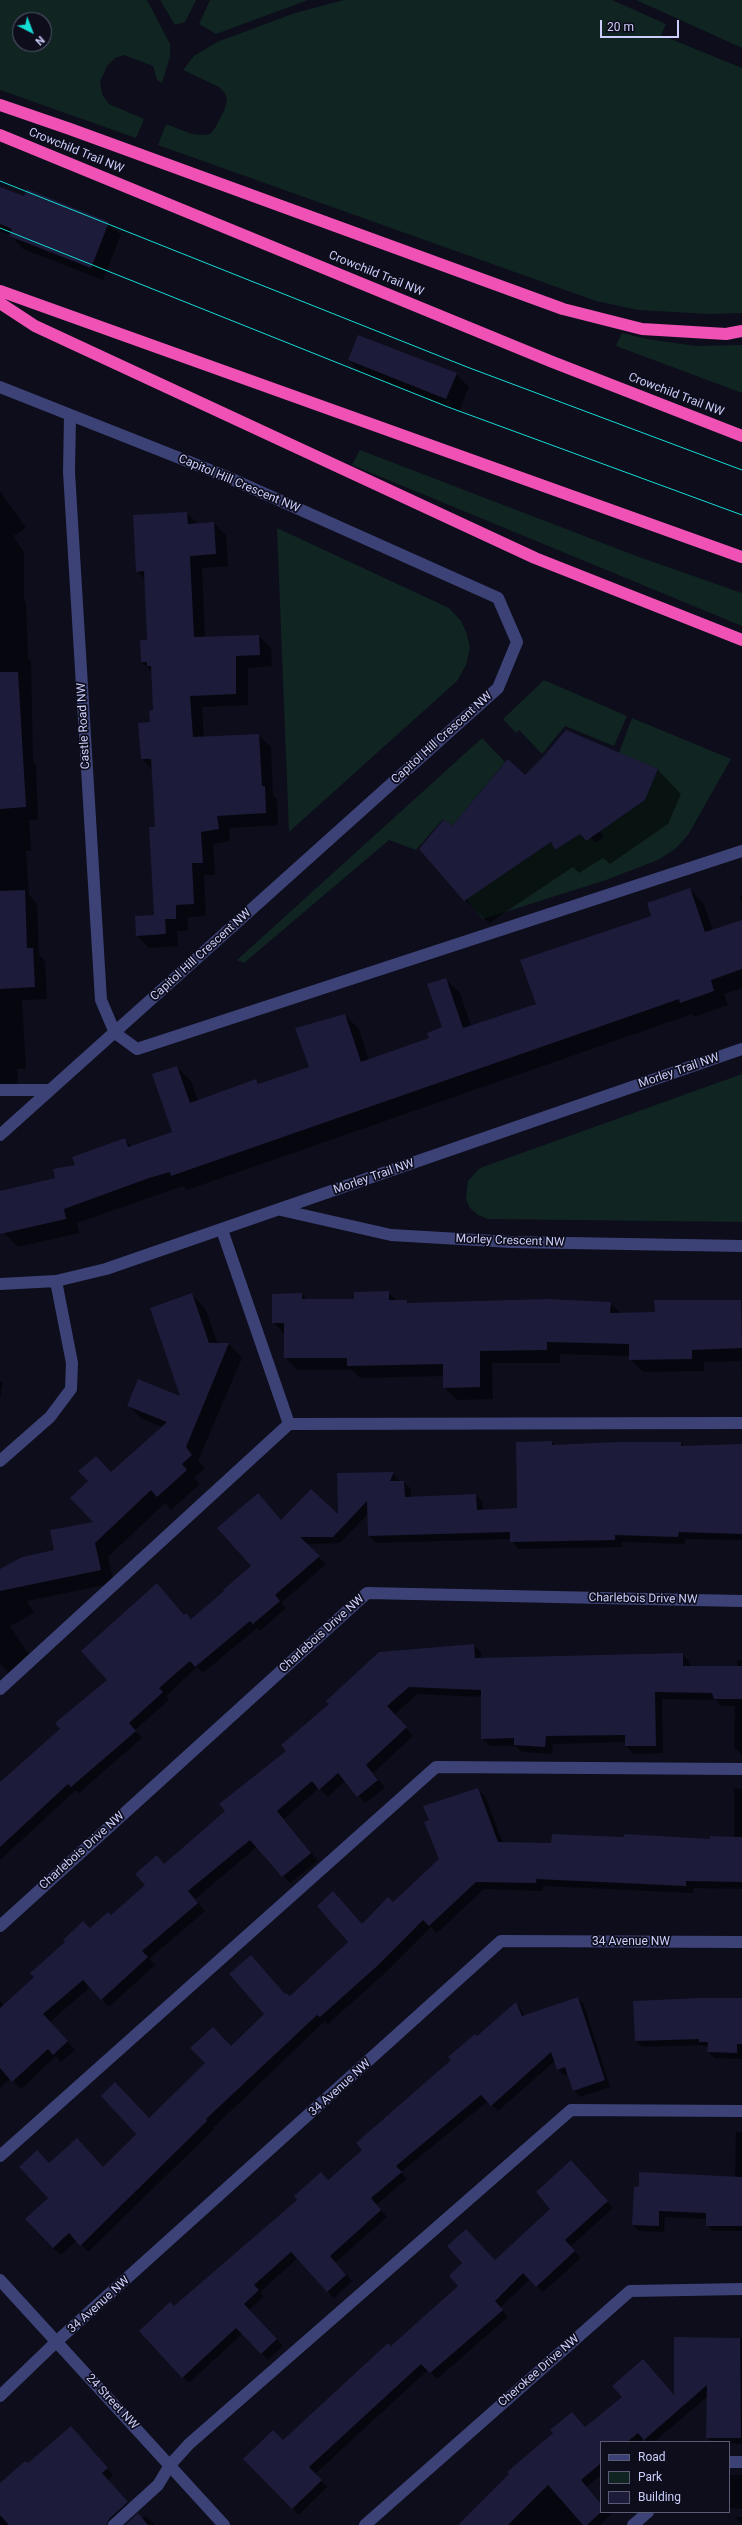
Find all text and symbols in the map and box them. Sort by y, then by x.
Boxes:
north arrow [12,12,52,52]
scale bar [602,12,681,38]
text: 20 m [607,20,634,34]
text: N [32,33,47,48]
street label: Crowchild Trail NW [26,125,126,177]
street label: Crowchild Trail NW [326,248,426,300]
street label: Crowchild Trail NW [626,370,726,420]
street label: Capitol Hill Crescent NW [176,452,302,516]
street label: Castle Road NW [75,682,93,770]
street label: Capitol Hill Crescent NW [389,689,495,787]
street label: Capitol Hill Crescent NW [148,906,254,1004]
street label: Morley Trail NW [637,1050,721,1092]
street label: Morley Trail NW [332,1156,416,1198]
street label: Morley Crescent NW [455,1232,565,1250]
street label: Charlebois Drive NW [588,1591,698,1607]
street label: Charlebois Drive NW [277,1592,367,1676]
street label: Charlebois Drive NW [37,1809,127,1893]
street label: 34 Avenue NW [592,1935,670,1949]
street label: 34 Avenue NW [306,2057,374,2119]
street label: 34 Avenue NW [65,2274,133,2336]
street label: Cherokee Drive NW [496,2332,582,2410]
street label: 24 Street NW [83,2371,141,2433]
legend [600,2441,730,2513]
text: Road [638,2450,666,2464]
text: Park [638,2470,662,2484]
text: Building [638,2490,681,2504]

